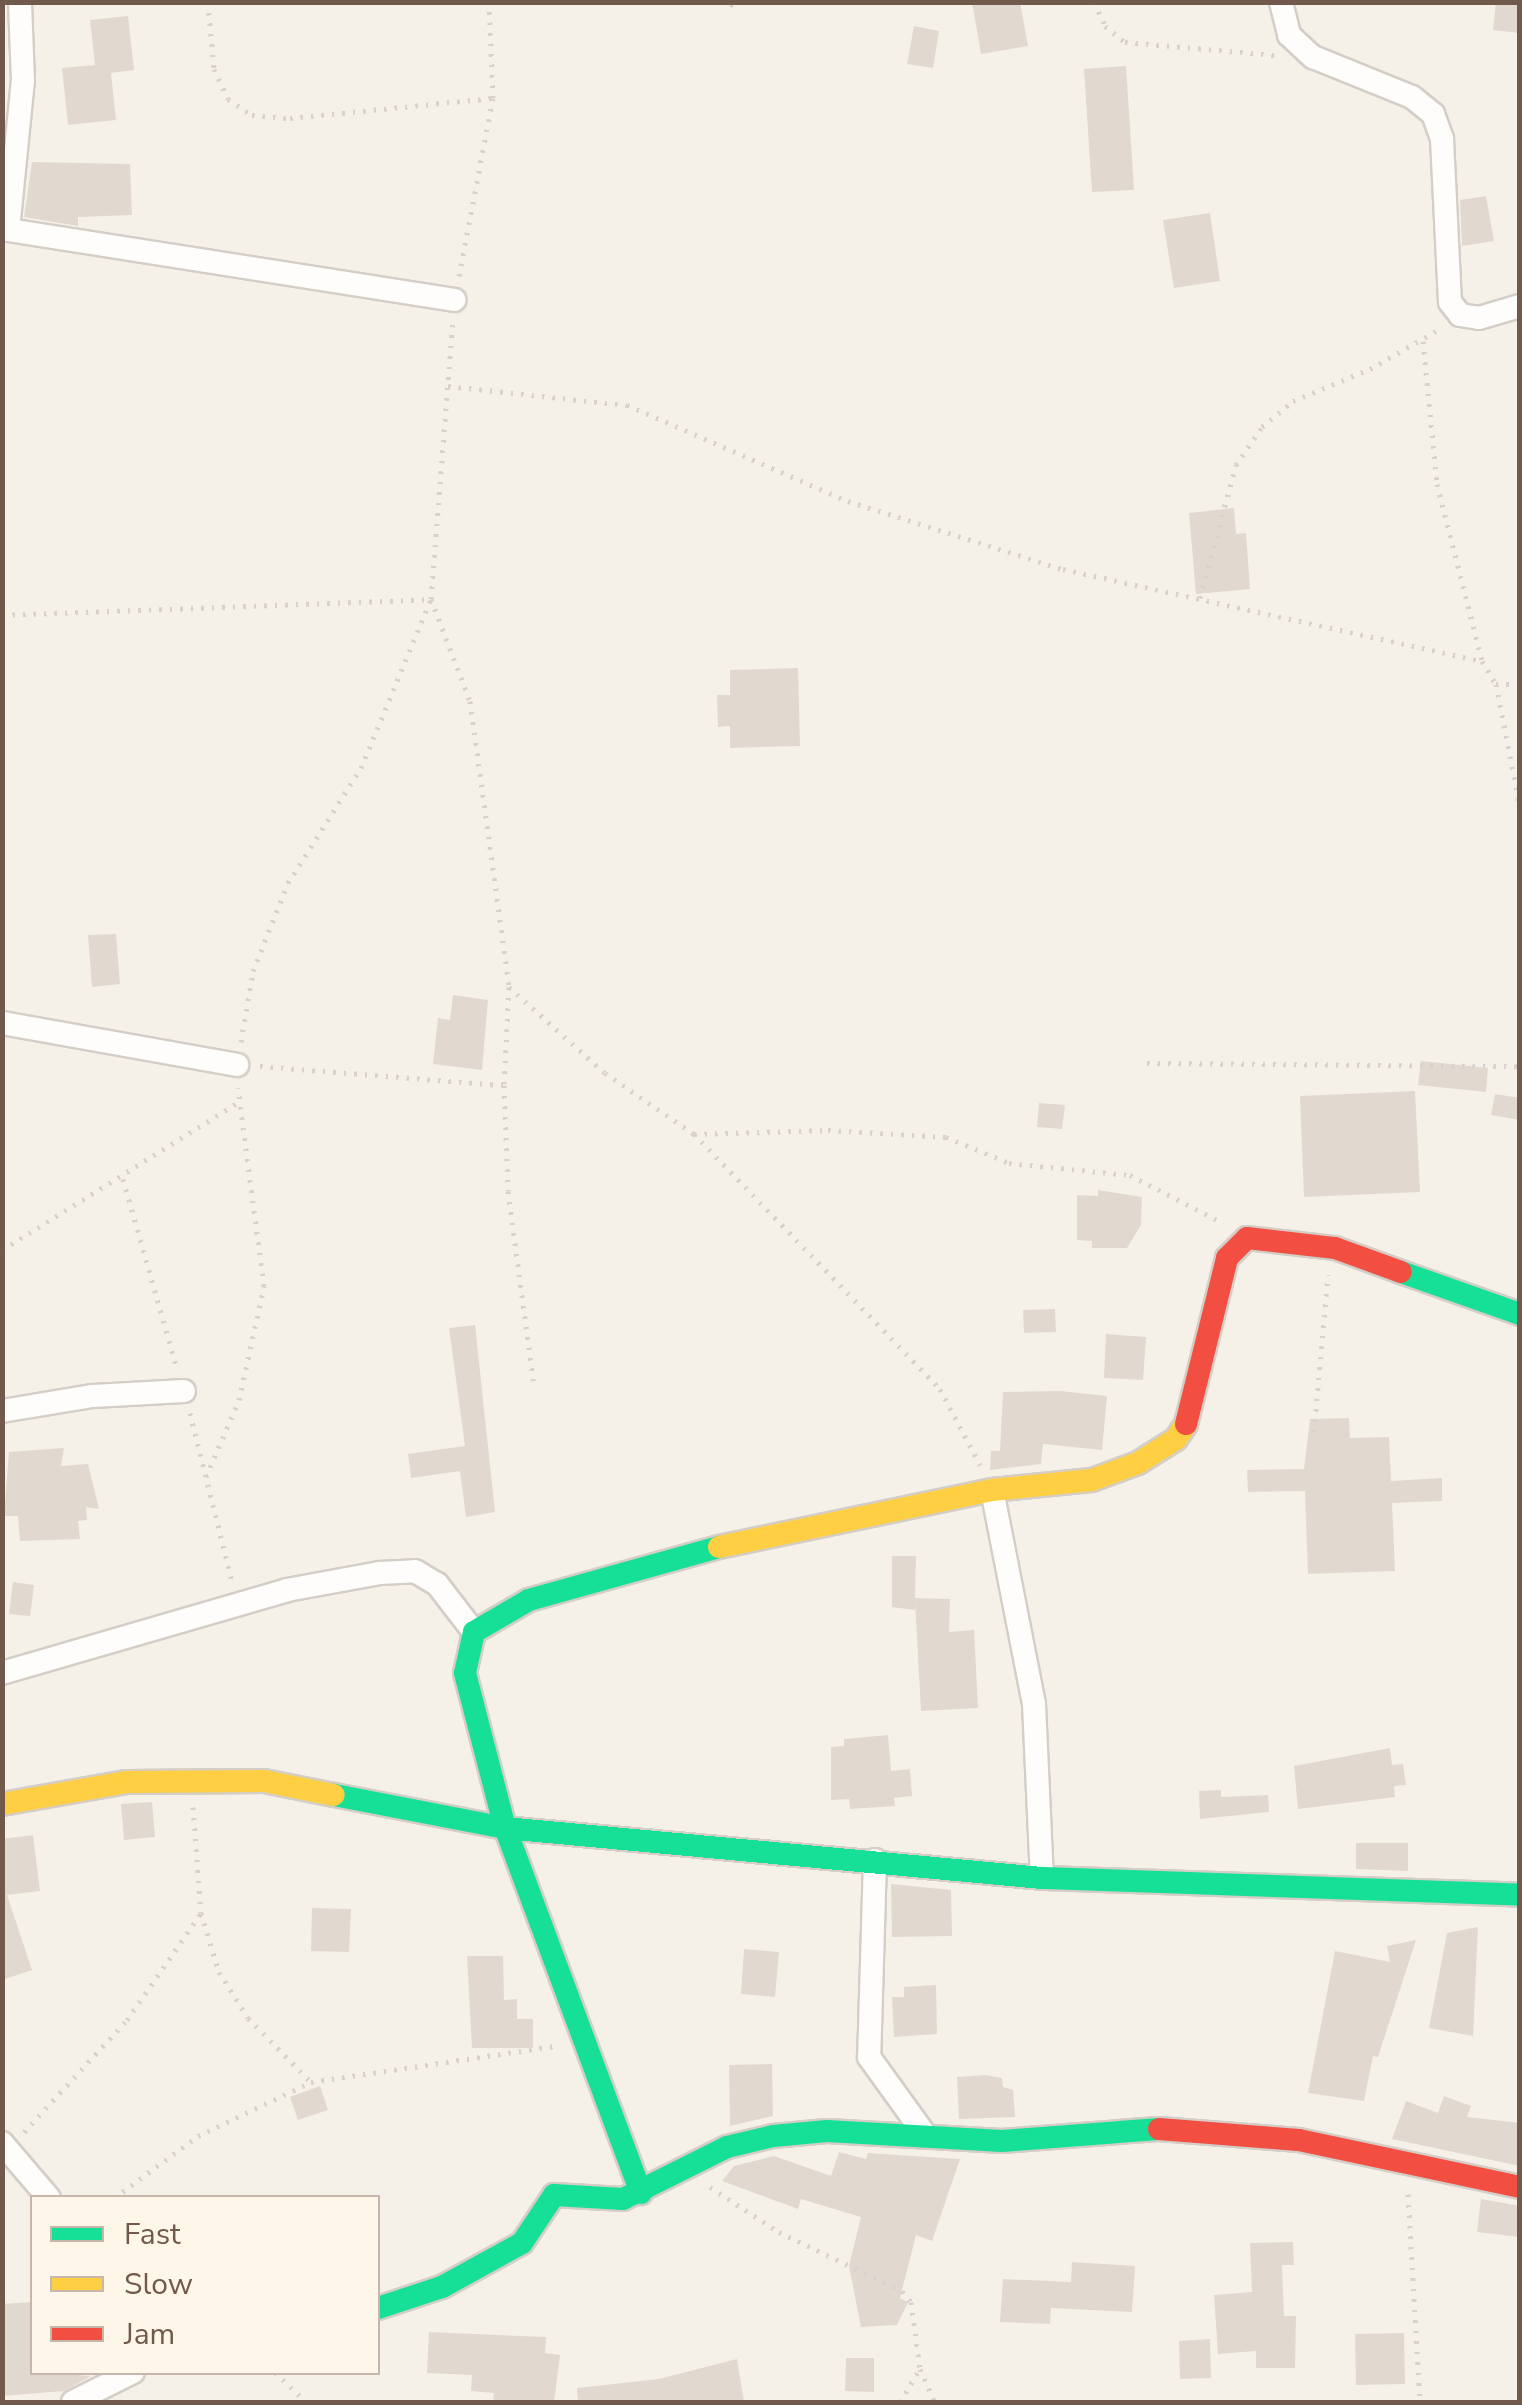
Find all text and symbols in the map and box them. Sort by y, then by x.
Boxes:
legend [30,2195,380,2375]
text: Fast [124,2214,181,2255]
text: Slow [124,2264,193,2305]
text: Jam [124,2314,175,2355]

